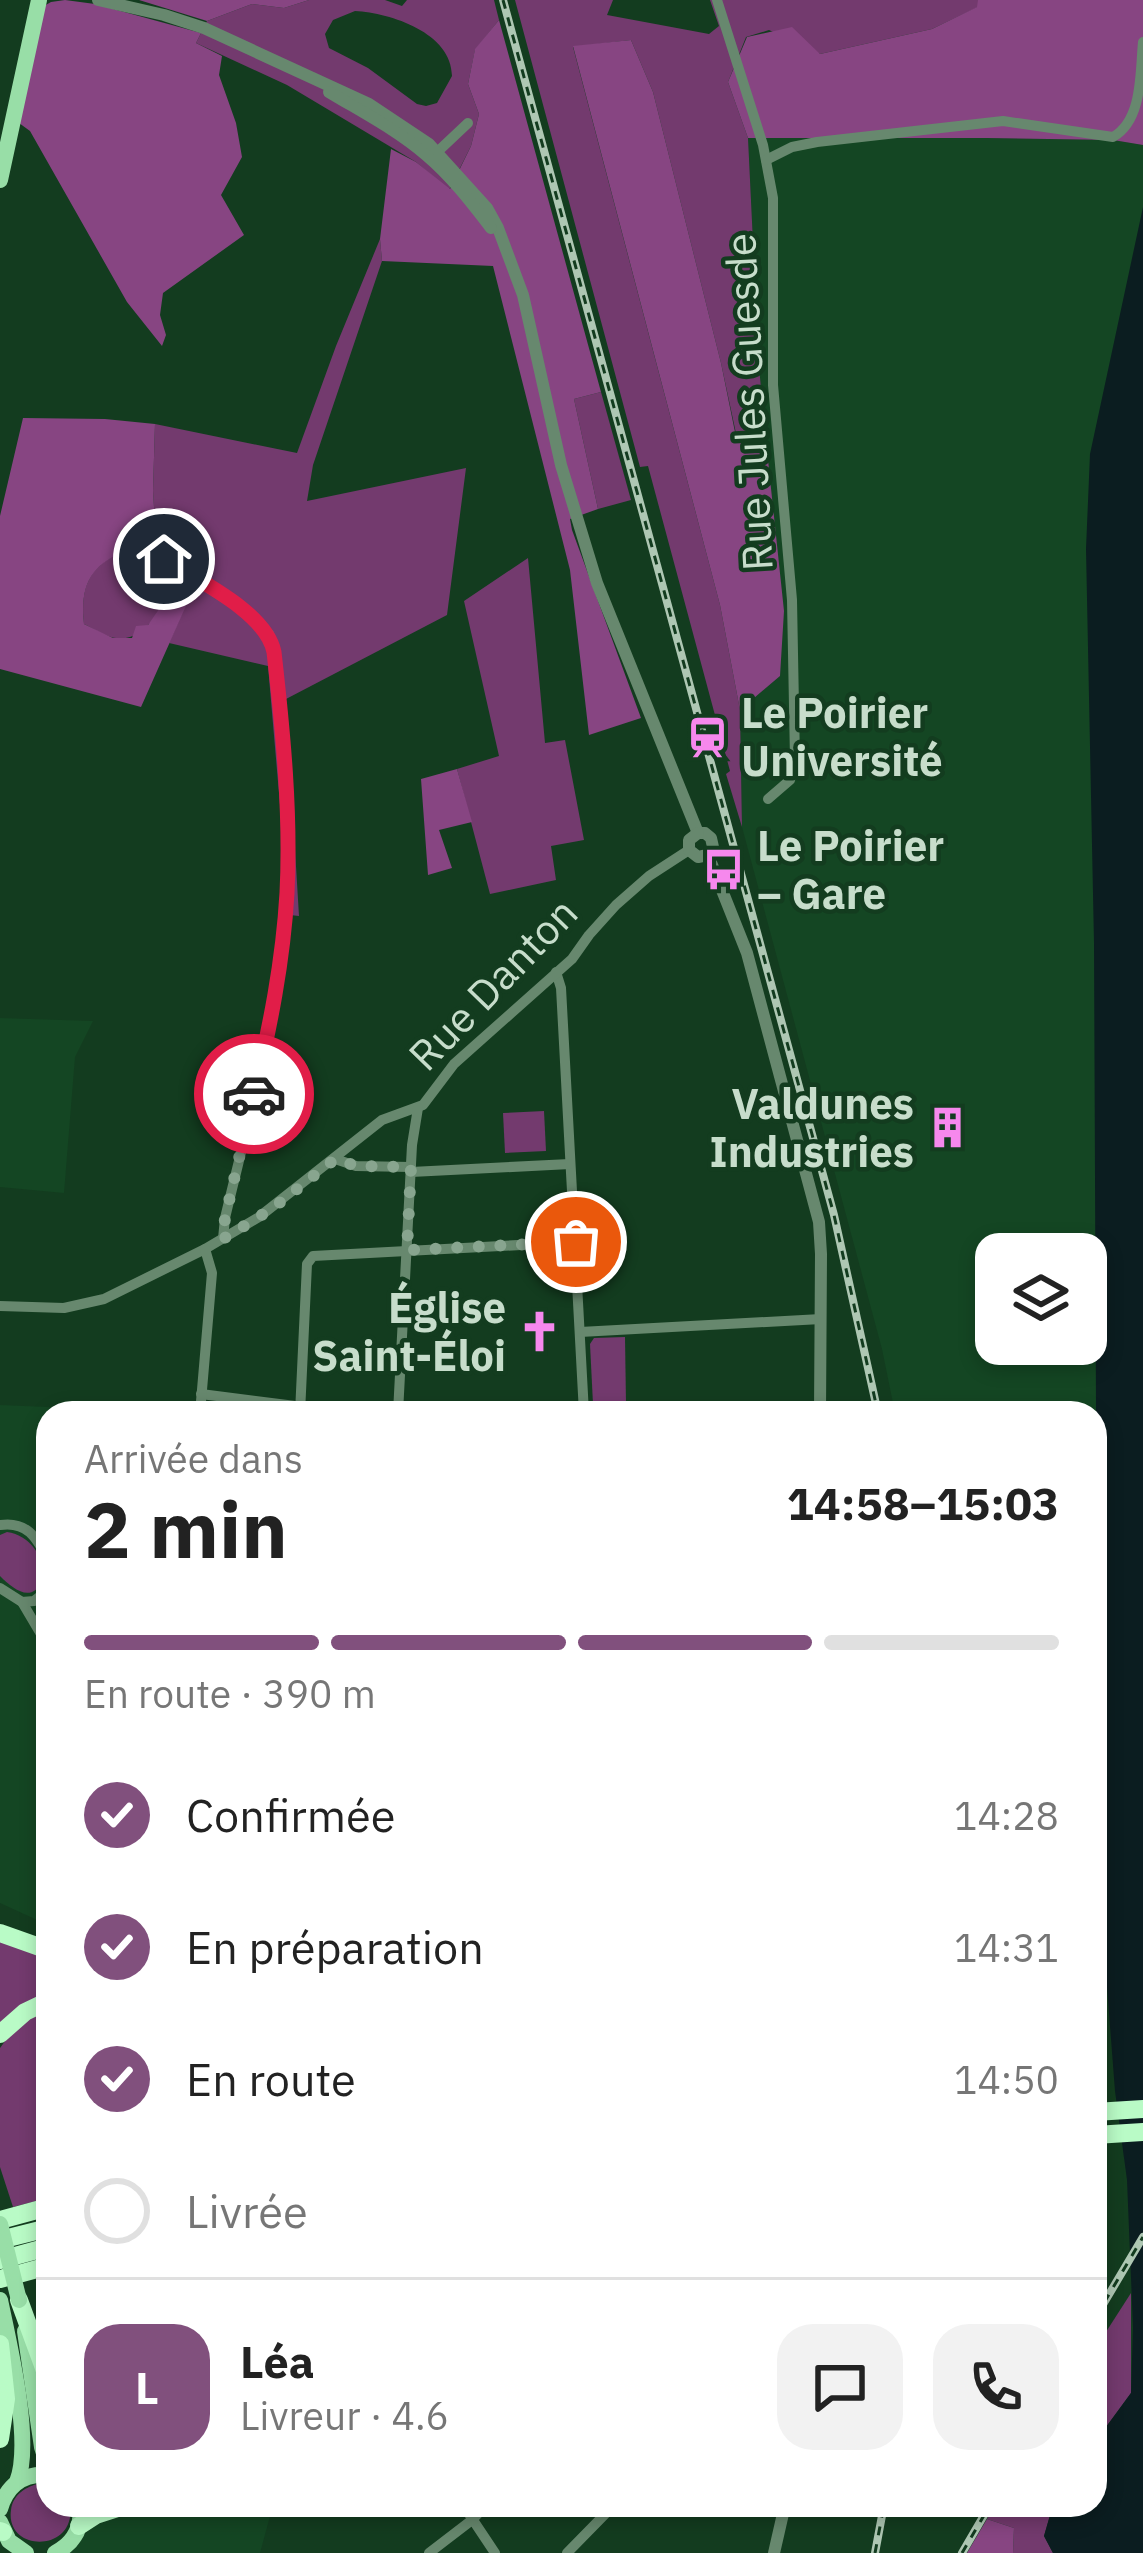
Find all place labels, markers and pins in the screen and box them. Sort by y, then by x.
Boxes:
pin [113,508,215,610]
place label: Le Poirier Université [741,685,943,788]
station icon: Le Poirier Université [684,714,730,760]
place label: Le Poirier – Gare [757,818,944,921]
bus stop icon: Le Poirier – Gare [700,847,746,893]
place label: Valdunes Industries [710,1076,914,1179]
building icon: Valdunes Industries [925,1105,971,1151]
pin [525,1191,627,1293]
place label: Église Saint-Éloi [312,1280,506,1383]
church icon: Église Saint-Éloi [517,1309,563,1355]

